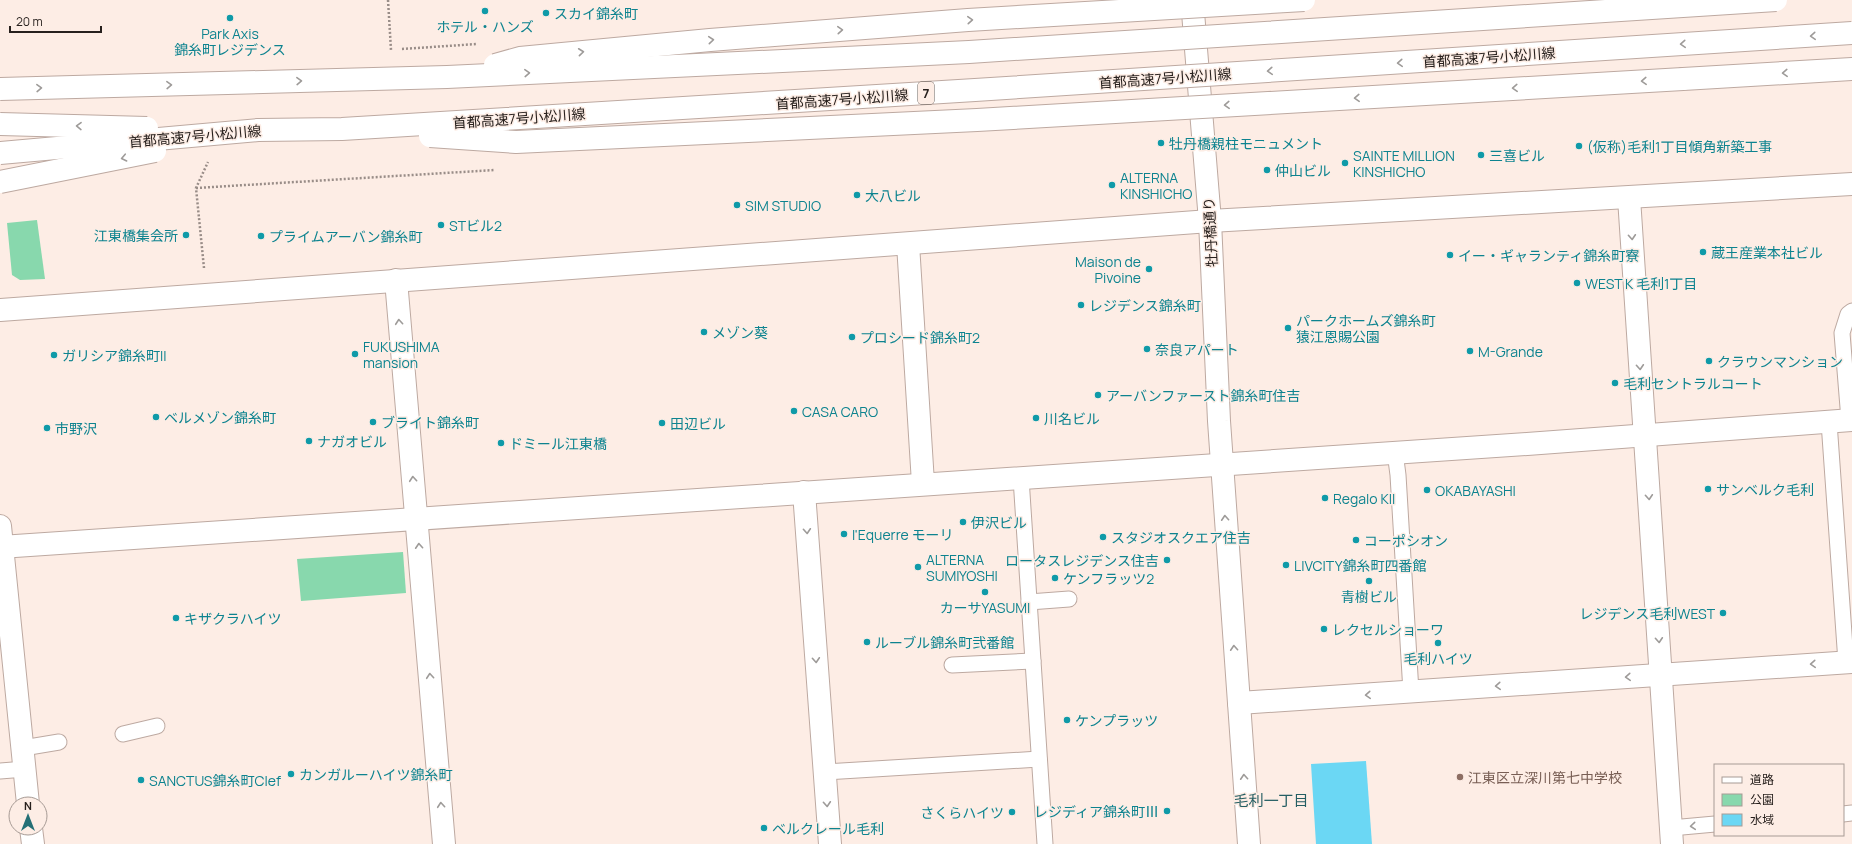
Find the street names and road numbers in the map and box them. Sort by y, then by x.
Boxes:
street label: 首都高速7号小松川線 [1422,43,1556,71]
street label: 首都高速7号小松川線 [1098,64,1232,92]
road number: 7 [918,82,934,104]
street label: 首都高速7号小松川線 [775,85,909,113]
street label: 首都高速7号小松川線 [452,104,586,132]
street label: 首都高速7号小松川線 [128,121,262,151]
street label: 牡丹橋通り [1199,197,1221,267]

